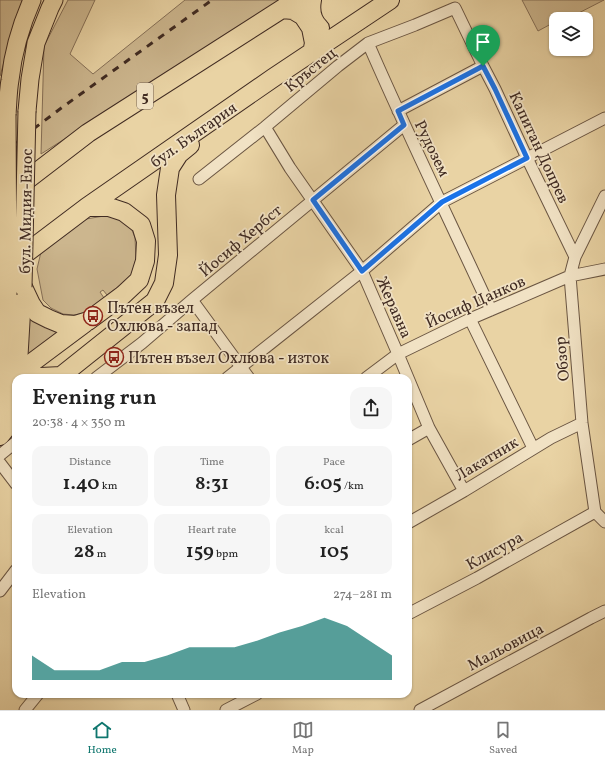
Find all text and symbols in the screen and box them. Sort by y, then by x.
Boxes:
map controls [549,12,593,56]
button: layers [549,12,593,56]
pin [466,25,500,66]
icon: arrive [472,31,494,53]
street label: Кръстец [281,43,342,98]
road number: 5 [137,83,153,109]
street label: Капитан Допрев [503,88,574,207]
street label: бул. България [146,98,242,174]
street label: Рудозем [408,117,454,181]
street label: бул. Мидия-Енос [15,148,39,274]
street label: Йосиф Хербст [195,200,288,283]
street label: Йосиф Цанков [422,271,529,335]
street label: Жеравна [370,273,417,342]
place label: Пътен възел Охлюва - запад [107,298,218,338]
bus stop icon: Пътен възел Охлюва - запад [82,305,104,327]
street label: Обзор [550,336,576,382]
bus stop icon: Пътен възел Охлюва - изток [103,346,125,368]
place label: Пътен възел Охлюва - изток [128,348,329,370]
text: Evening run [32,383,157,414]
button: share [350,387,392,429]
text: 20:38 · 4 × 350 m [32,414,125,432]
street label: Лакатник [451,432,523,487]
text: Distance [69,455,111,470]
text: Time [200,455,224,470]
text: Pace [323,455,345,470]
text: 1.40 [62,470,100,498]
text: 8:31 [195,470,229,498]
text: 6:05 [304,470,342,498]
text: km [100,479,118,494]
text: /km [342,479,364,494]
text: Elevation [67,523,113,538]
text: Heart rate [188,523,236,538]
text: kcal [324,523,344,538]
street label: Клисура [462,527,528,576]
text: 28 [73,538,95,566]
text: 159 [186,538,214,566]
text: 105 [319,538,349,566]
text: m [95,547,107,562]
text: bpm [214,547,238,562]
text: Elevation [32,586,86,604]
text: 274–281 m [333,586,392,604]
street label: Мальовица [464,618,548,677]
tab: Home [88,719,117,758]
tab: Map [292,719,314,758]
tab: Saved [489,719,517,758]

